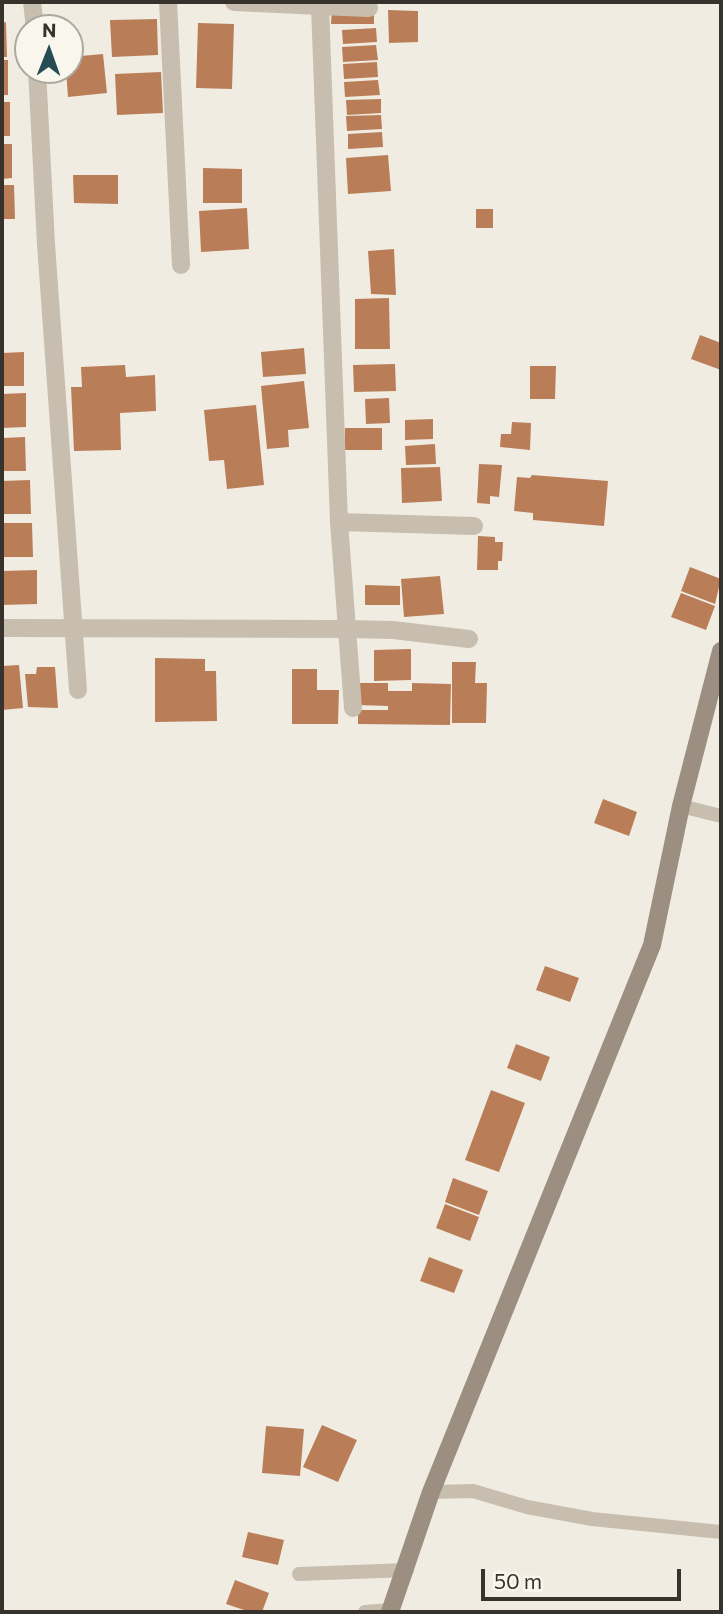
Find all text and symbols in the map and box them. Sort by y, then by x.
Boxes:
north arrow [14,14,84,84]
text: N [42,18,57,41]
scale bar [485,1554,684,1598]
text: 50 m [494,1568,542,1593]

